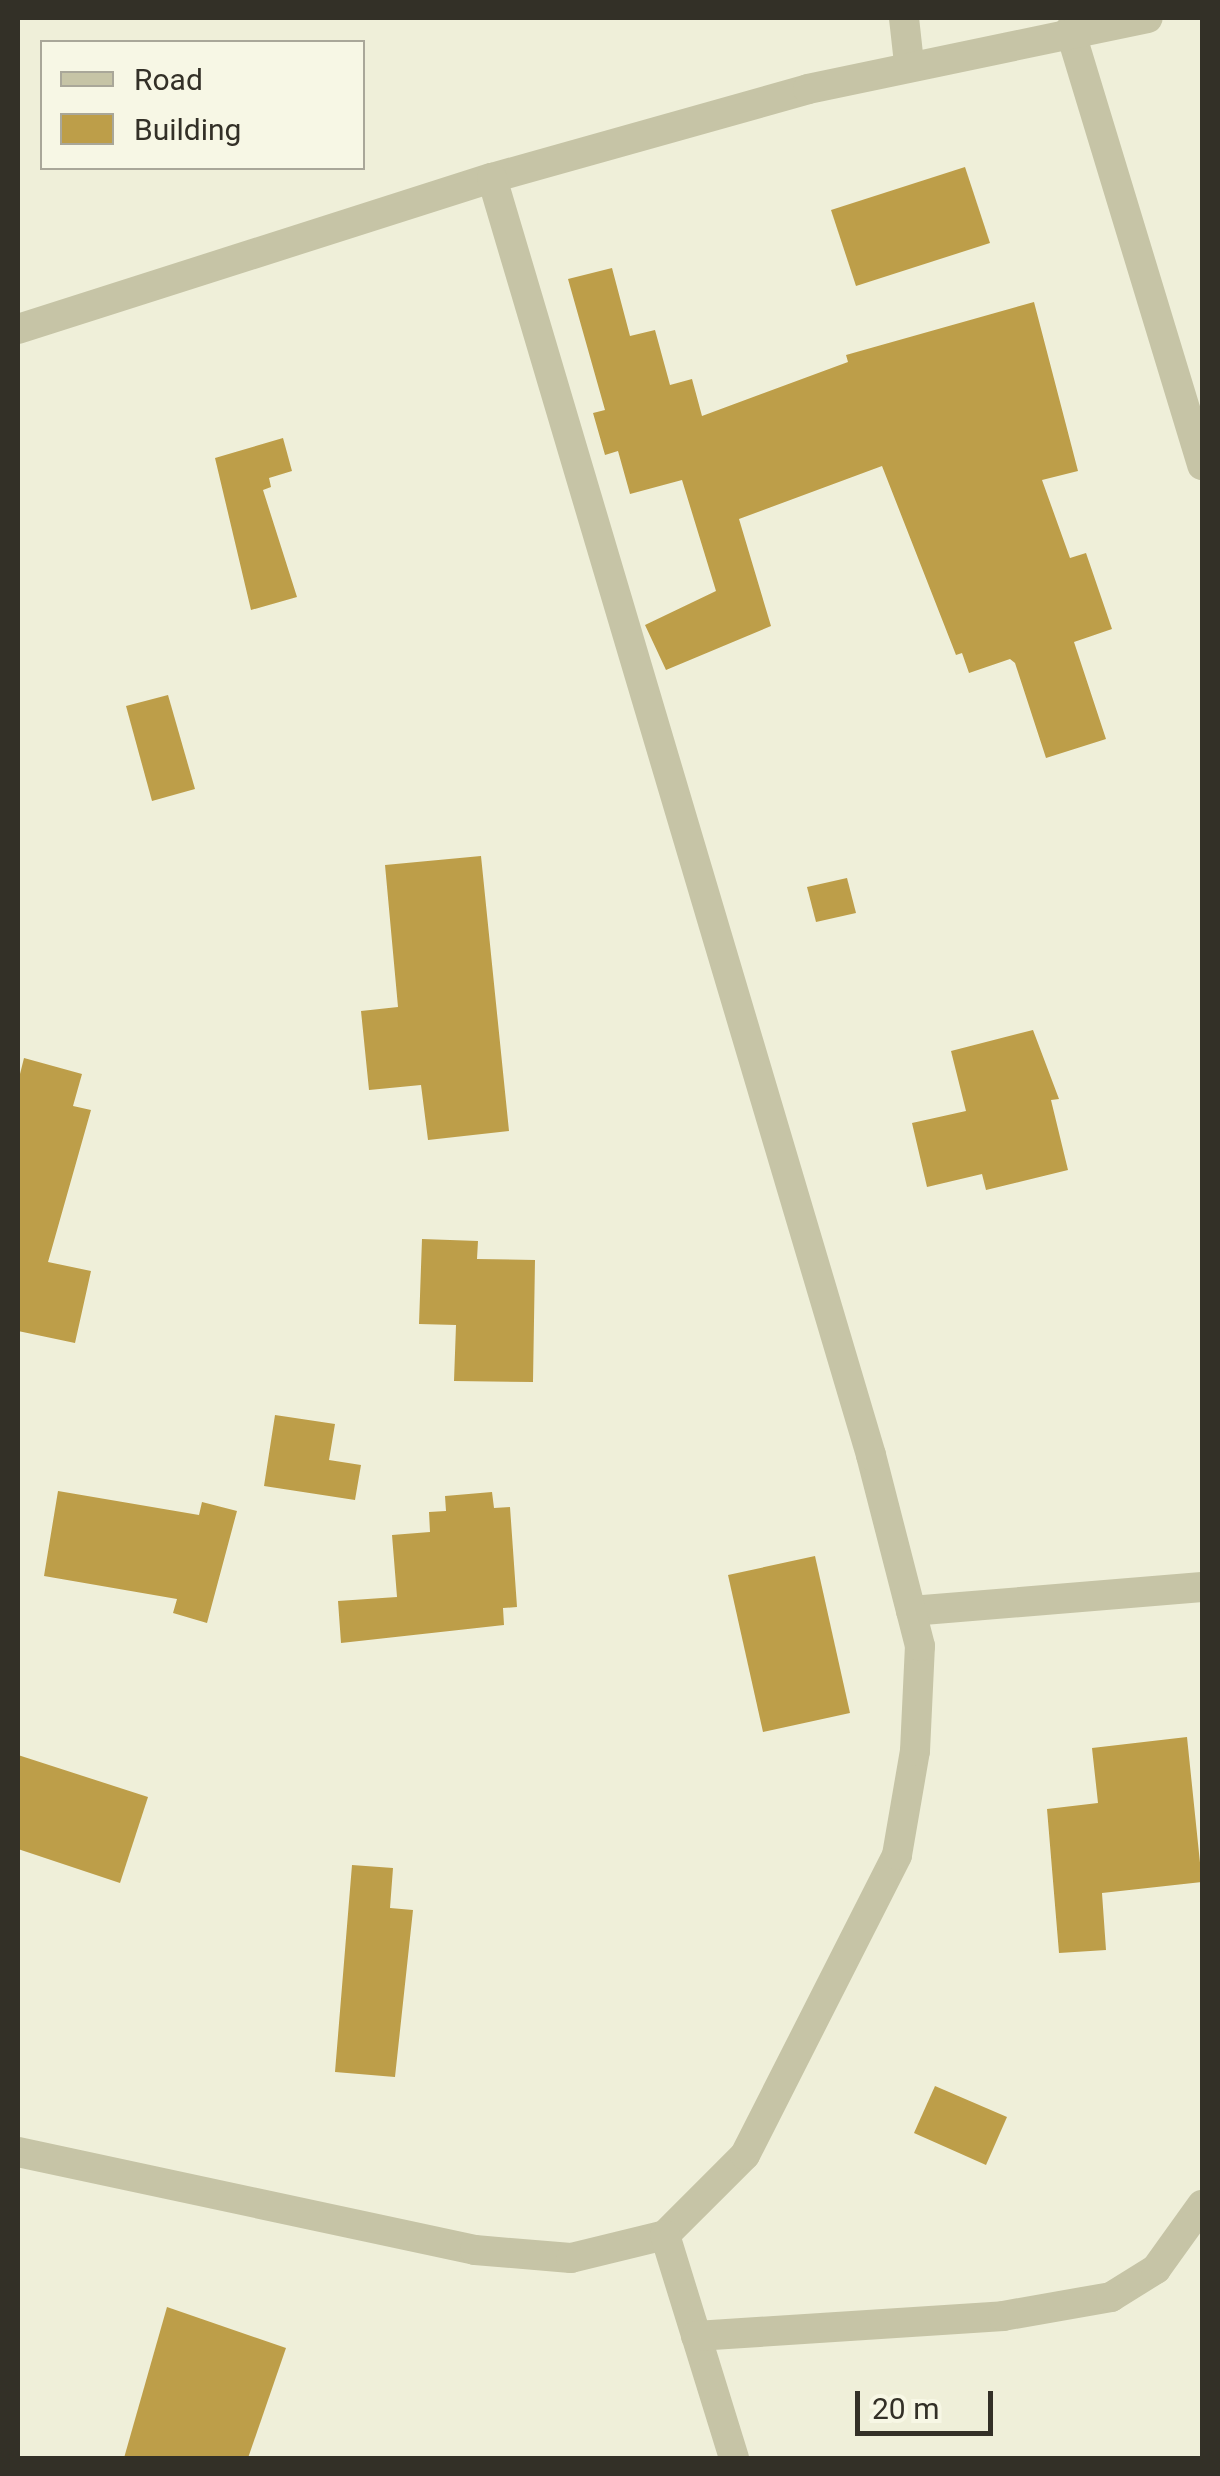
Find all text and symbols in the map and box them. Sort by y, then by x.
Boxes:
legend [40,40,365,170]
text: Road [134,62,203,97]
text: Building [134,112,241,147]
scale bar [860,2371,998,2433]
text: 20 m [872,2391,939,2426]

